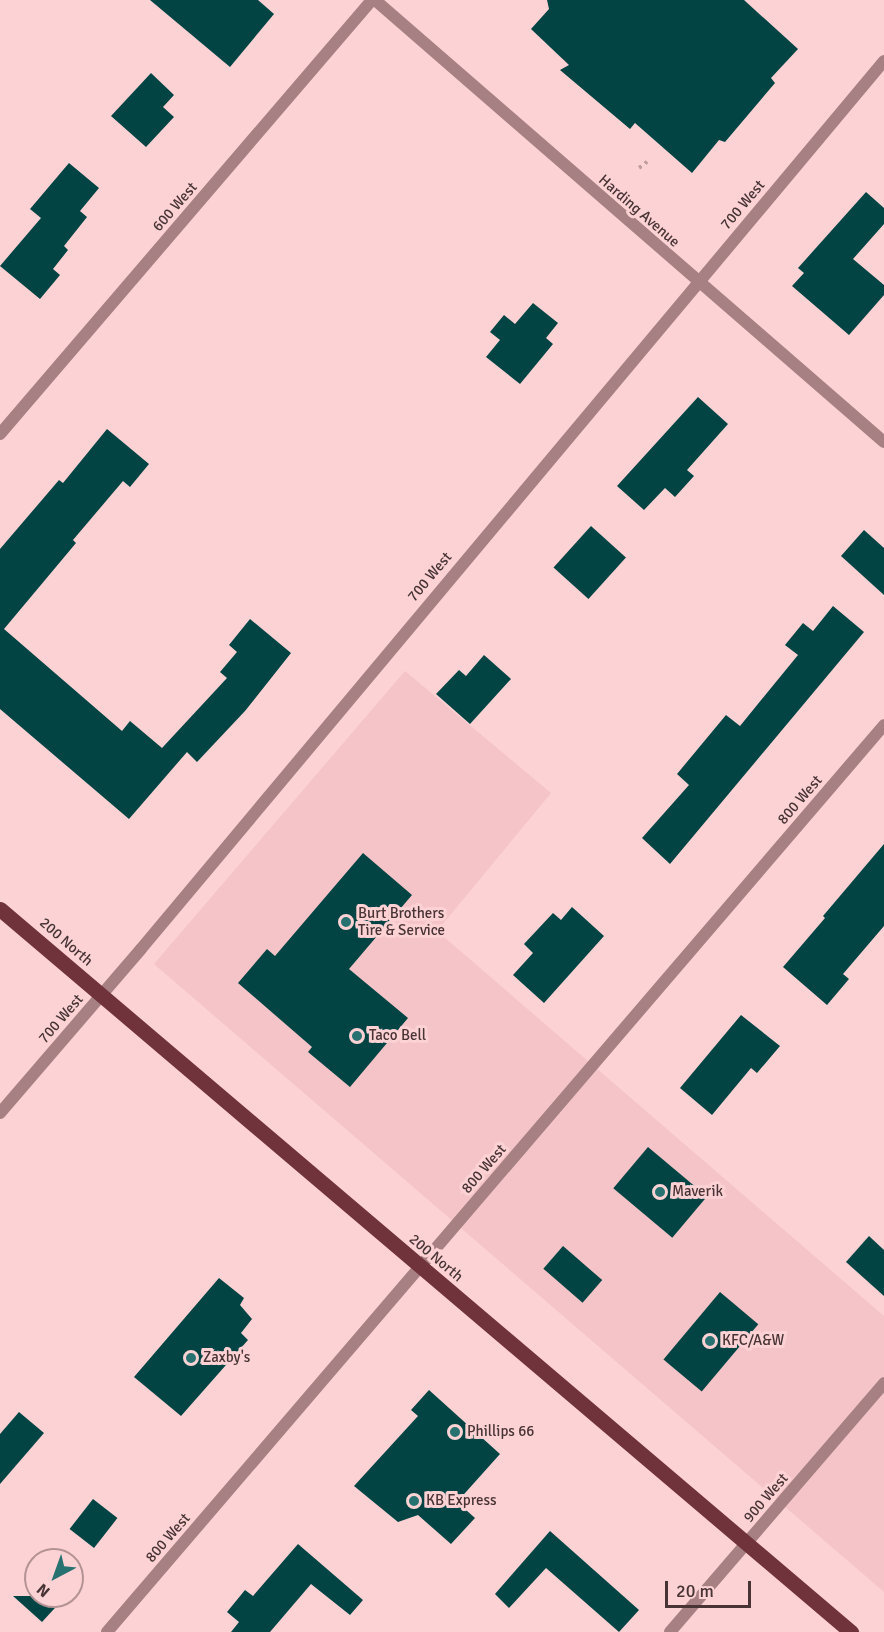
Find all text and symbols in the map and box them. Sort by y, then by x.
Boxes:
street label: Harding Avenue [595,171,683,251]
street label: 700 West [717,177,769,233]
street label: 600 West [149,179,201,235]
street label: 700 West [404,549,456,605]
street label: 800 West [774,772,826,828]
place label: Burt Brothers Tire & Service [358,904,445,939]
street label: 200 North [36,914,96,970]
marker: Burt Brothers Tire & Service [339,915,353,929]
street label: 700 West [35,991,87,1047]
place label: Taco Bell [369,1027,426,1045]
marker: Taco Bell [350,1029,364,1043]
street label: 800 West [458,1141,510,1197]
place label: Maverik [672,1183,723,1201]
marker: Maverik [653,1185,667,1199]
street label: 200 North [405,1230,467,1286]
place label: KFC/A&W [722,1332,784,1350]
marker: KFC/A&W [703,1334,717,1348]
place label: Zaxby's [203,1349,250,1367]
marker: Zaxby's [184,1351,198,1365]
place label: Phillips 66 [467,1423,534,1441]
marker: Phillips 66 [448,1425,462,1439]
street label: 900 West [740,1470,792,1526]
place label: KB Express [426,1492,497,1510]
marker: KB Express [407,1494,421,1508]
street label: 800 West [142,1510,194,1566]
north arrow [24,1548,84,1608]
scale bar [668,1569,754,1607]
text: N [33,1579,54,1601]
text: 20 m [676,1580,714,1602]

